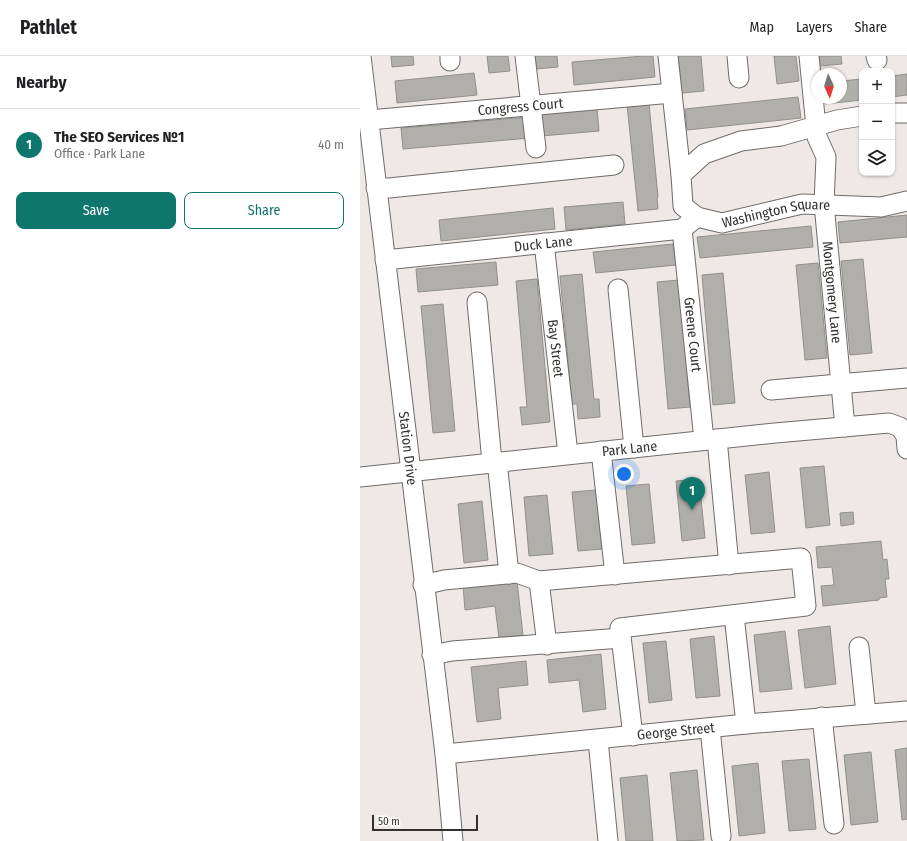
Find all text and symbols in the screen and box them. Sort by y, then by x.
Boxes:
text: Pathlet [20,16,77,39]
text: Map [750,19,774,36]
text: Layers [796,19,832,36]
text: Share [854,19,887,36]
north arrow [811,68,847,104]
map controls [859,68,895,176]
button: + [859,68,895,104]
text: Nearby [16,72,67,93]
street label: Congress Court [477,94,564,119]
button: − [859,104,895,140]
text: The SEO Services №1 [54,128,184,146]
text: 1 [26,137,32,152]
text: 40 m [318,137,344,152]
button: layers [859,140,895,176]
text: Office · Park Lane [54,146,145,161]
button: Save [16,192,176,229]
button: Share [184,192,344,229]
street label: Washington Square [720,195,830,231]
street label: Duck Lane [513,232,573,255]
street label: Montgomery Lane [819,241,846,344]
street label: Greene Court [681,296,705,373]
street label: Bay Street [544,318,568,379]
street label: Station Drive [395,410,421,486]
street label: Park Lane [601,437,658,460]
your location [614,464,634,484]
pin: 1 [679,477,705,510]
street label: George Street [636,719,716,743]
scale bar [372,813,478,832]
text: 50 m [378,815,400,828]

